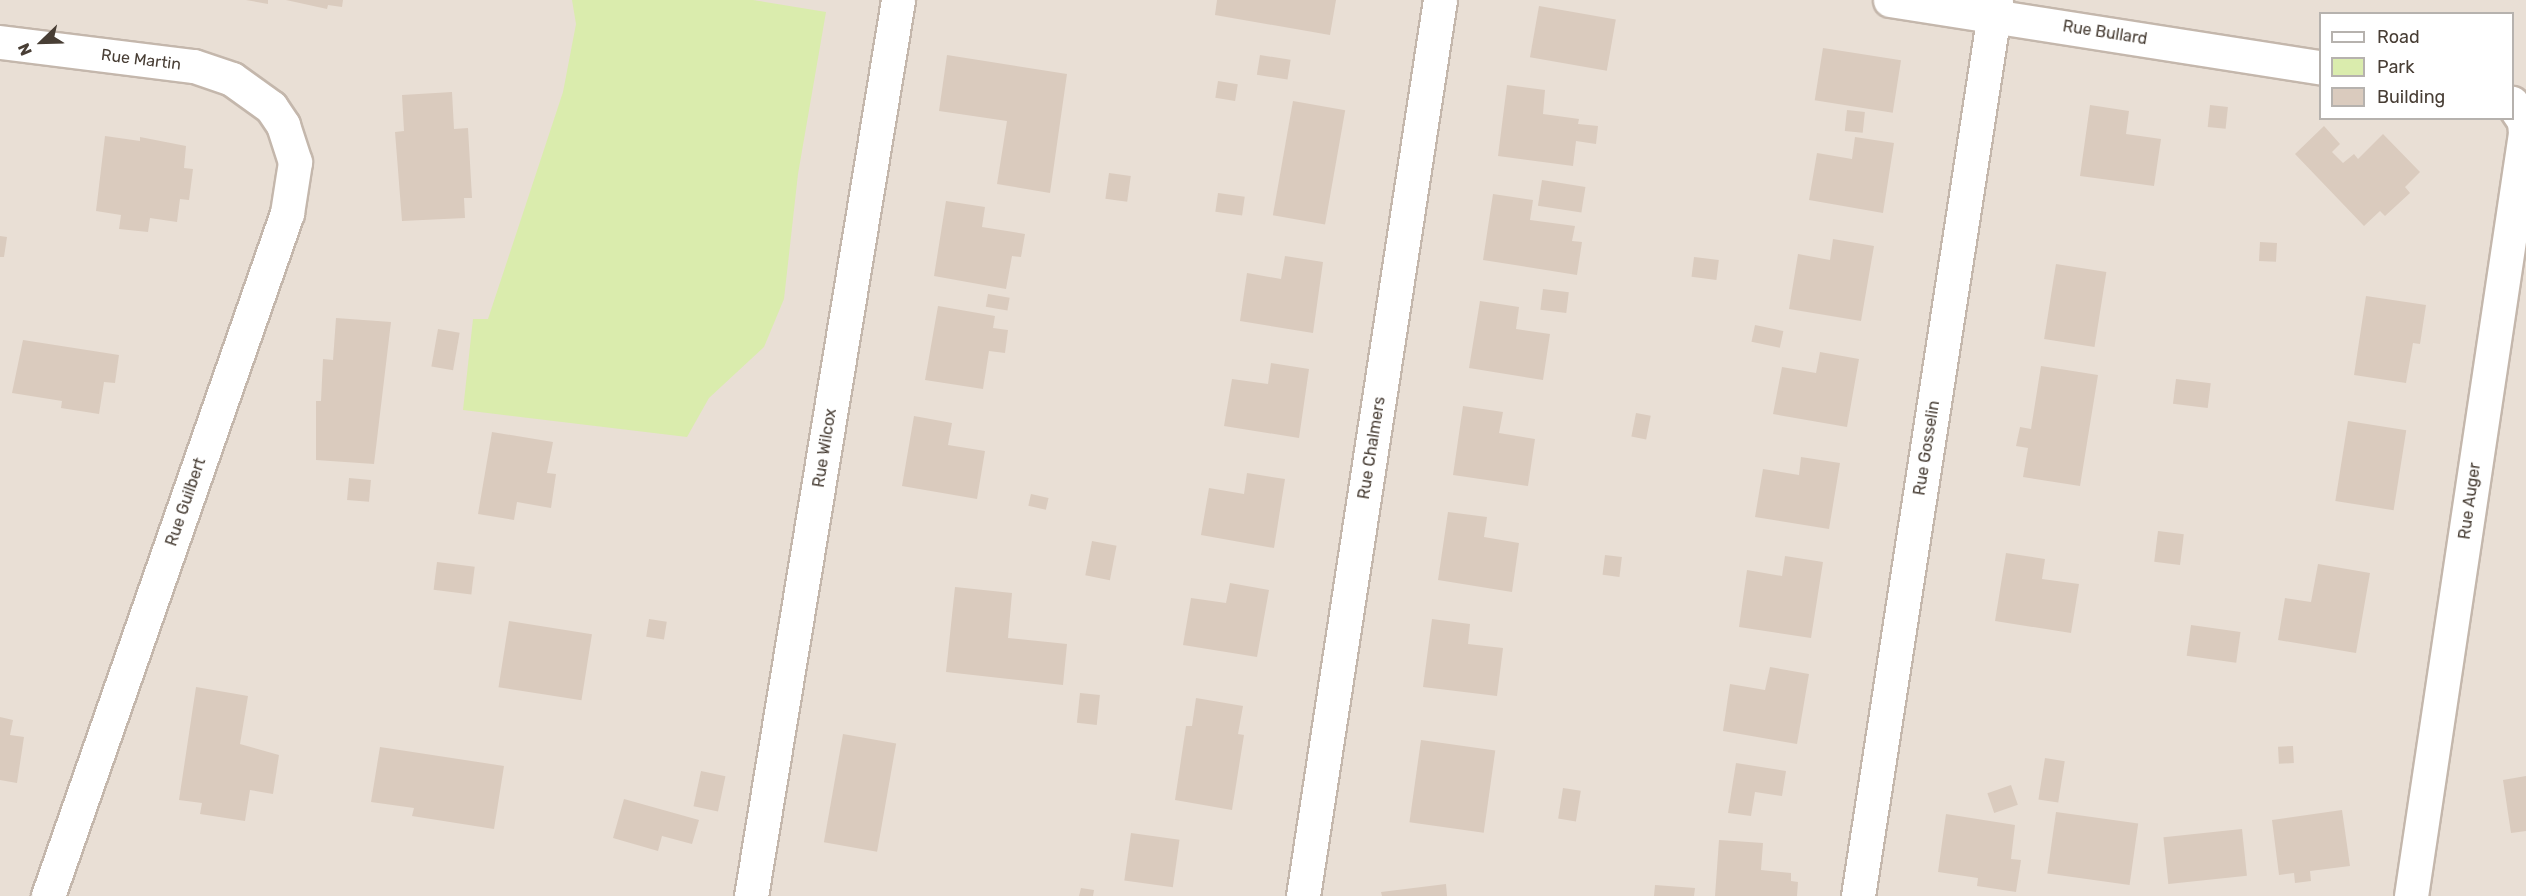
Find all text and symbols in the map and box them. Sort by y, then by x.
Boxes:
north arrow [12,12,72,72]
legend [2319,12,2514,120]
street label: Rue Bullard [2061,17,2149,49]
text: Road [2377,26,2420,48]
text: N [14,40,36,58]
street label: Rue Martin [100,46,182,74]
text: Park [2377,56,2414,78]
text: Building [2377,86,2445,108]
street label: Rue Chalmers [1354,395,1390,501]
street label: Rue Gosselin [1910,399,1944,497]
street label: Rue Wilcox [809,407,841,489]
street label: Rue Guilbert [162,455,210,549]
street label: Rue Auger [2455,461,2485,541]

